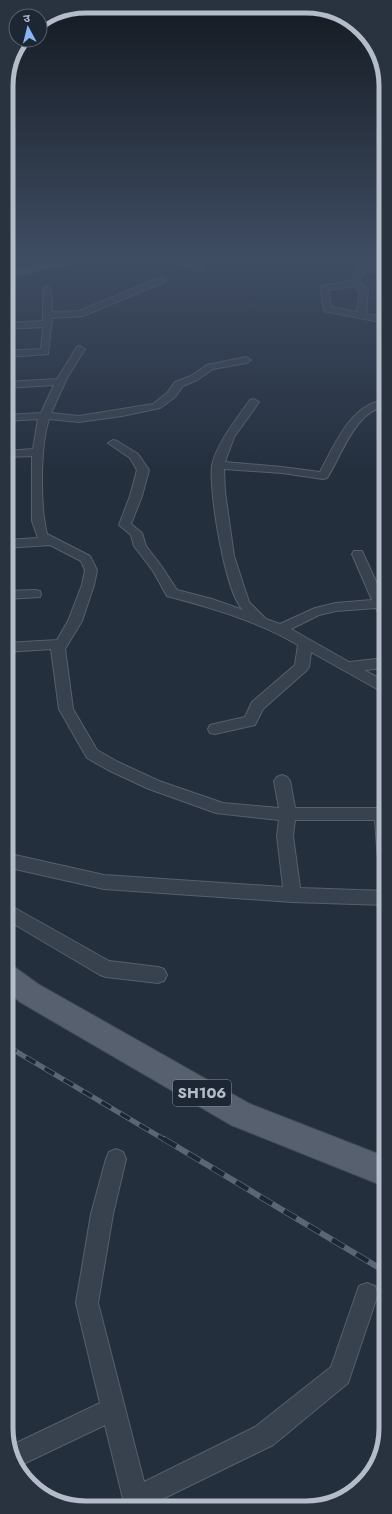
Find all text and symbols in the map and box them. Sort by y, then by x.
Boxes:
north arrow [8,8,48,48]
text: उ [23,10,32,26]
road number: SH106 [173,1080,231,1106]

